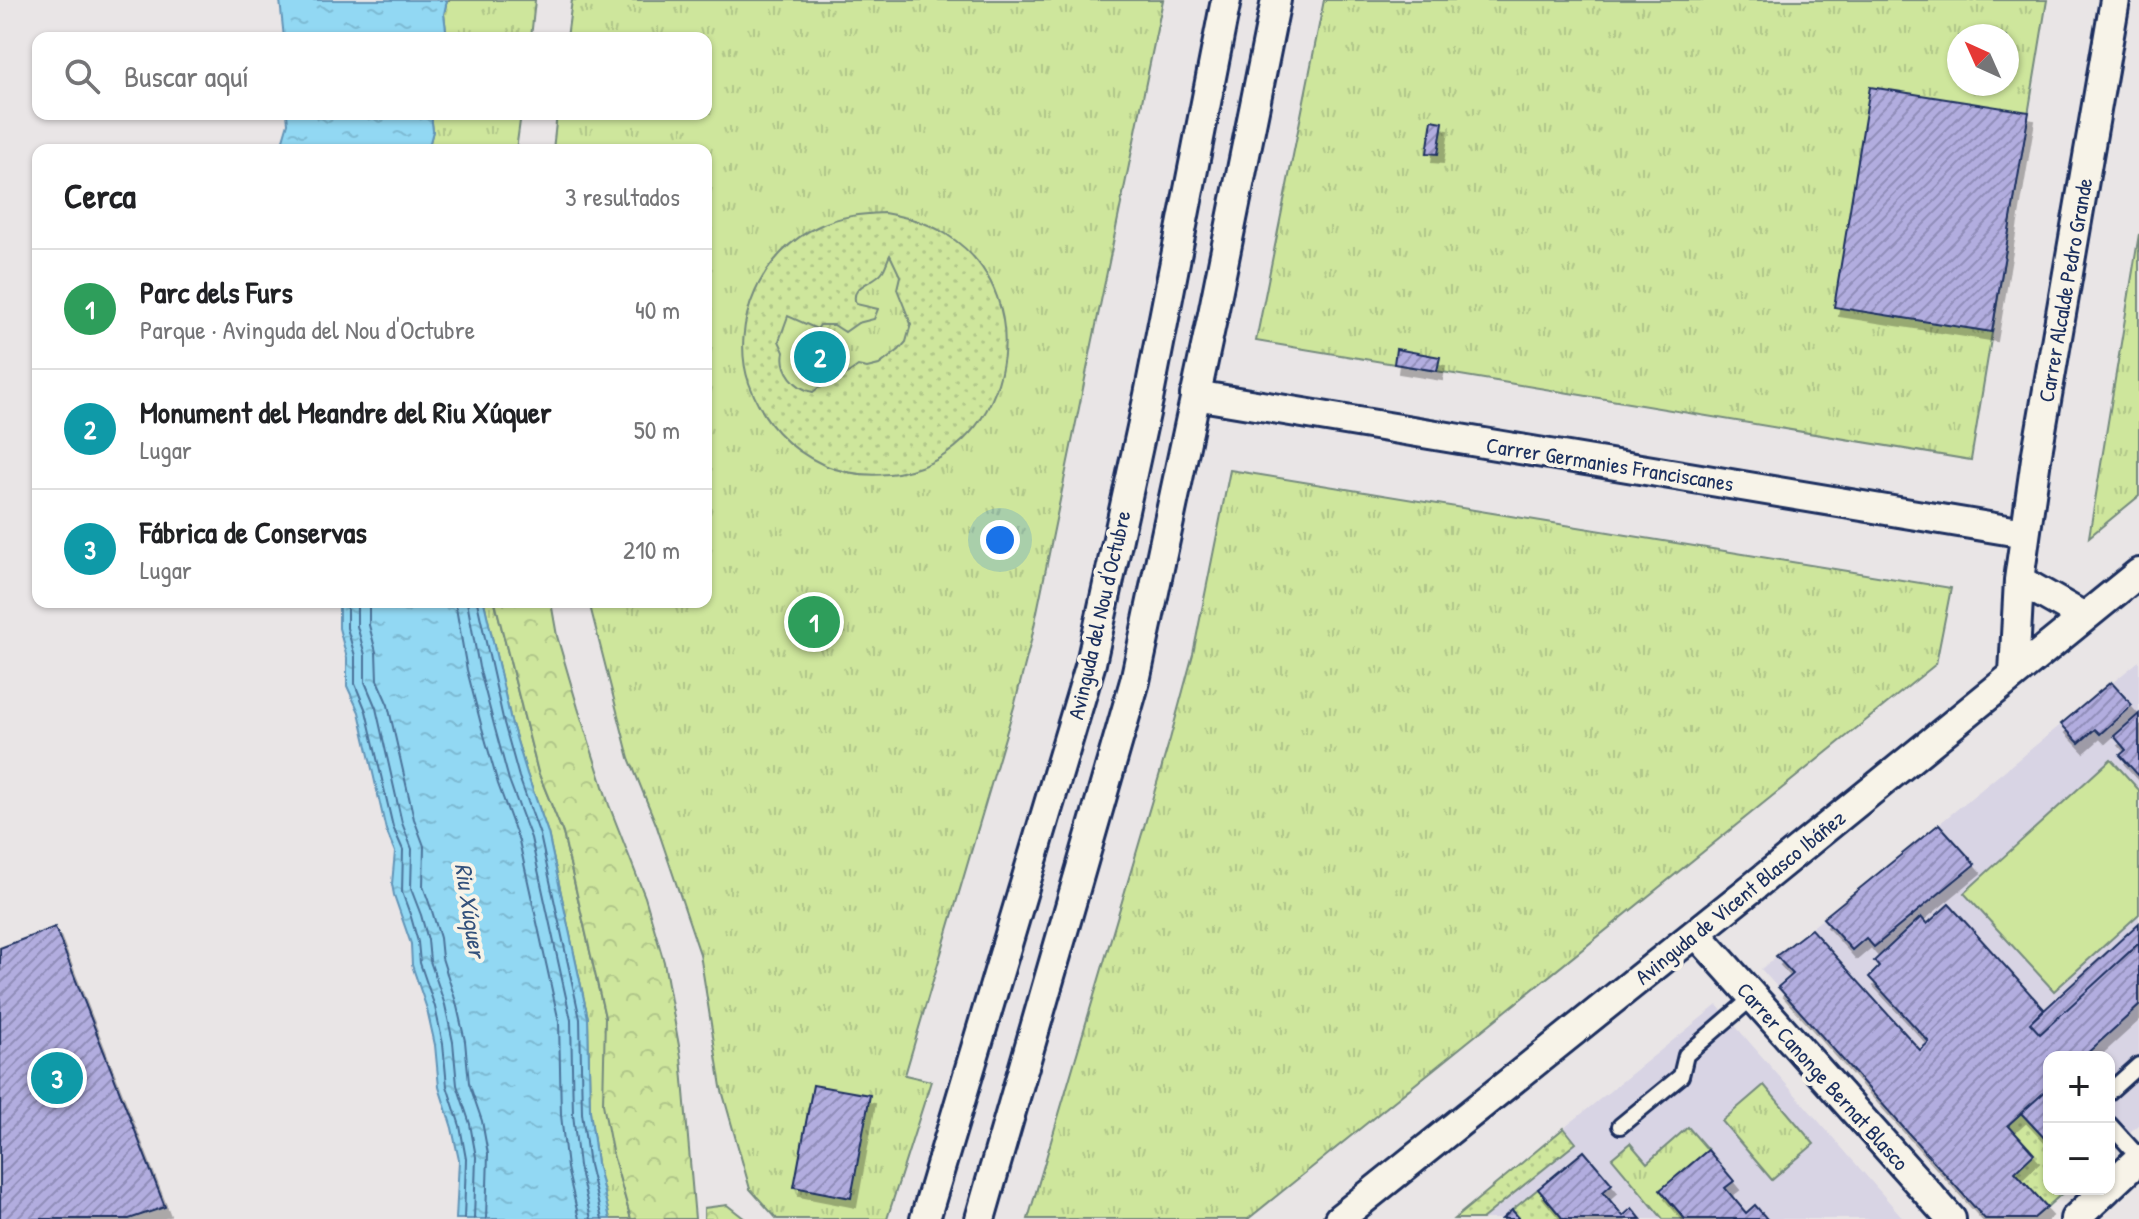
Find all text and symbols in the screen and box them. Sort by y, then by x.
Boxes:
north arrow [1947,24,2019,96]
search box [32,32,712,120]
icon: search [60,54,104,98]
text: Buscar aquí [124,56,249,96]
text: Cerca [64,173,136,219]
street label: Carrer Alcalde Pedro Grande [2031,175,2100,404]
text: 3 resultados [565,179,680,214]
text: Parc dels Furs [140,272,293,312]
text: 1 [85,292,95,327]
text: 40 m [635,292,680,327]
text: Parque · Avinguda del Nou d'Octubre [140,312,475,347]
pin: 2 [794,327,846,387]
text: Monument del Meandre del Riu Xúquer [140,392,552,432]
text: 2 [84,412,96,447]
text: 50 m [634,412,680,447]
street label: Carrer Germanies Franciscanes [1484,430,1736,498]
text: Lugar [140,432,192,467]
street label: Avinguda del Nou d'Octubre [1060,507,1138,722]
text: Fábrica de Conservas [140,512,367,552]
your location [980,520,1020,560]
text: 3 [84,532,96,567]
text: 210 m [623,532,680,567]
text: Lugar [140,552,192,587]
pin: 1 [788,592,840,652]
street label: Avinguda de Vicent Blasco Ibáñez [1629,803,1851,991]
water label: Riu Xúquer [447,861,495,962]
street label: Carrer Canonge Bernat Blasco [1730,975,1916,1177]
pin: 3 [31,1048,83,1108]
map controls [2043,1051,2115,1195]
button: + [2043,1051,2115,1123]
button: − [2043,1123,2115,1195]

